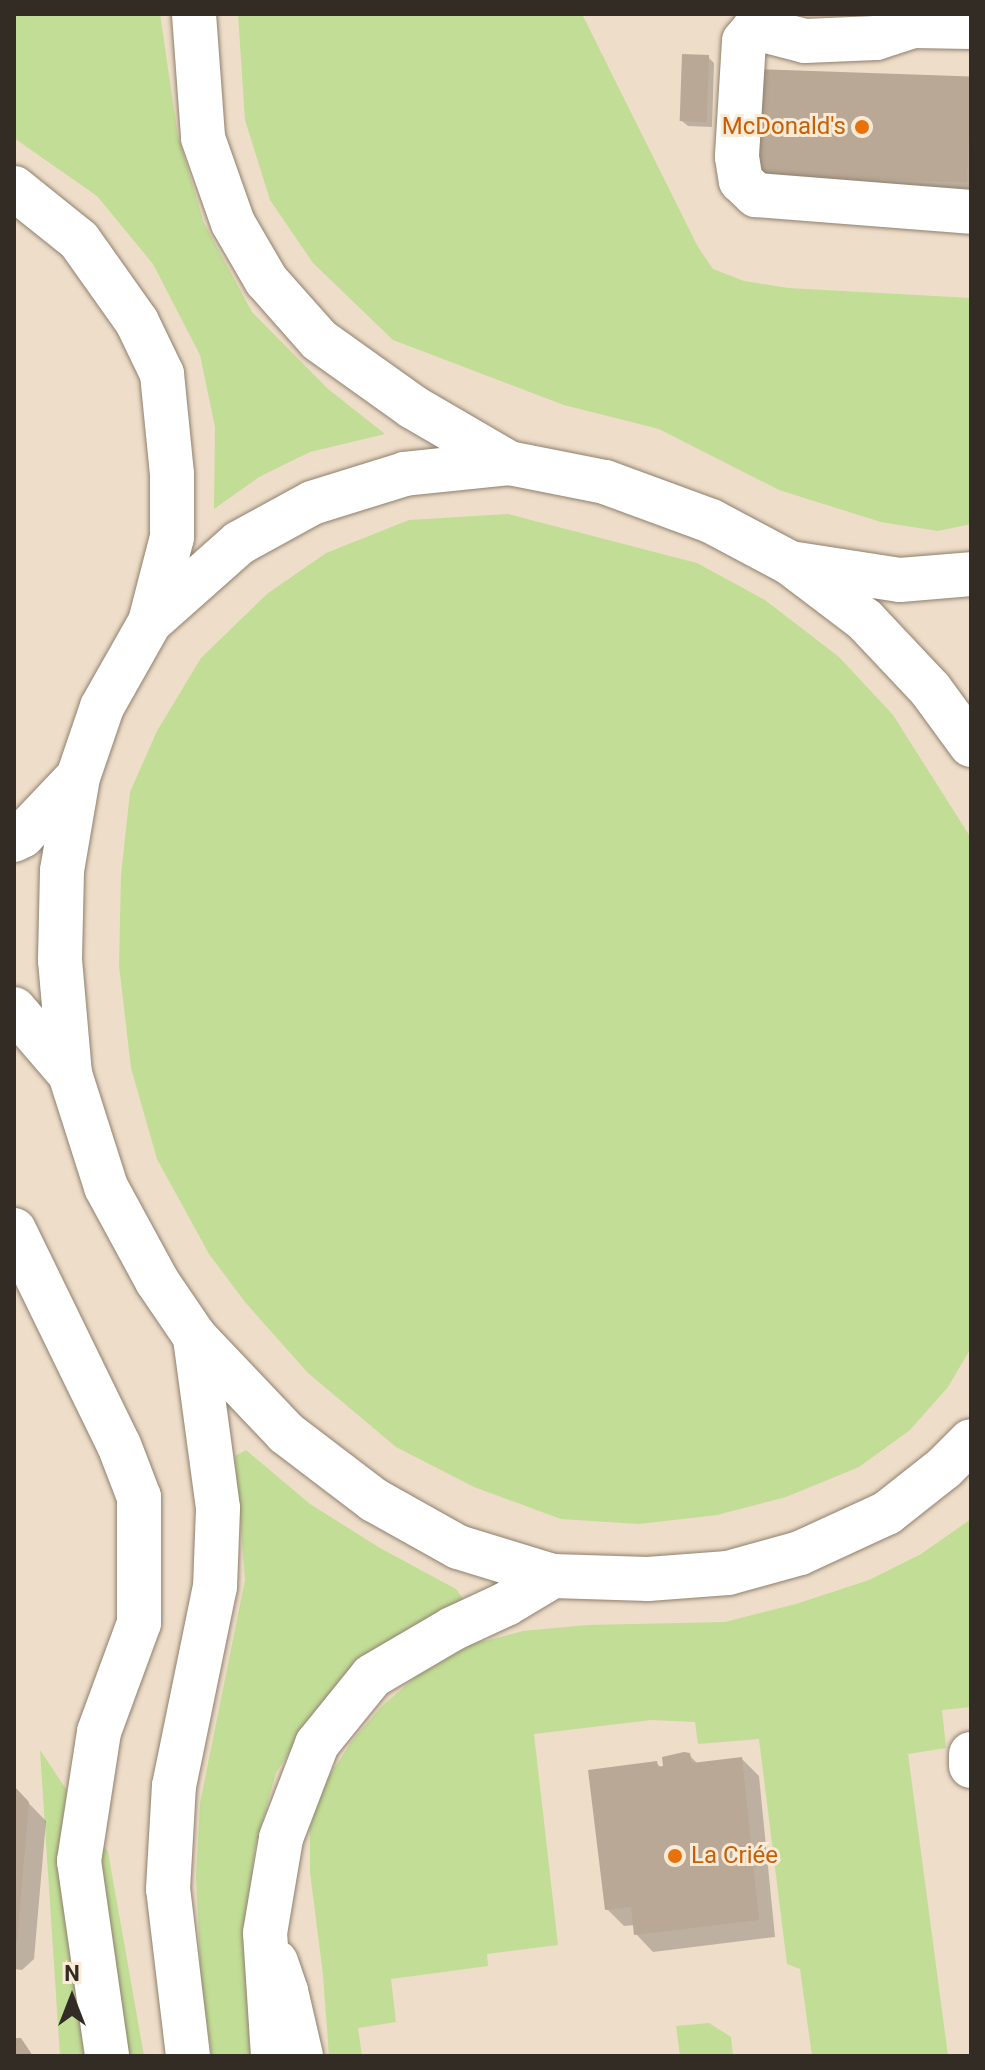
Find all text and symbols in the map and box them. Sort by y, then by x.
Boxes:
place label: McDonald's [722,113,846,141]
marker: McDonald's [853,118,871,136]
place label: La Criée [691,1842,778,1870]
marker: La Criée [666,1847,684,1865]
north arrow [32,1958,112,2038]
text: N [64,1961,80,1986]

